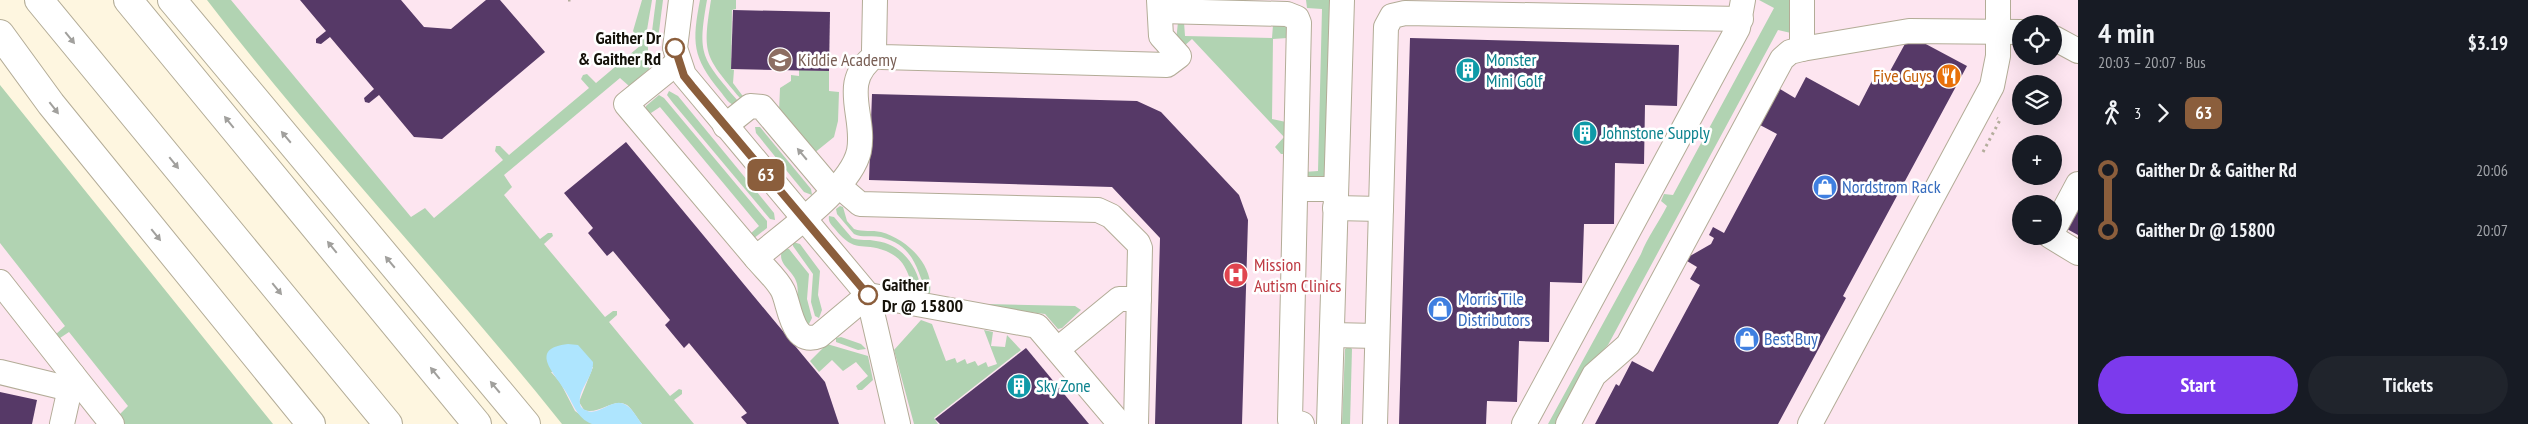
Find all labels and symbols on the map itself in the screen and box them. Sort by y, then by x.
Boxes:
place label: Gaither Dr & Gaither Rd [578,26,662,70]
one-way arrow [65,31,76,44]
marker: Gaither Dr & Gaither Rd [665,38,685,58]
school or university icon: Kiddie Academy [767,47,793,73]
place label: Kiddie Academy [798,48,897,71]
place label: Monster Mini Golf [1486,48,1544,92]
building icon: Monster Mini Golf [1455,57,1481,83]
restaurant icon: Five Guys [1936,63,1962,89]
place label: Five Guys [1873,64,1932,87]
one-way arrow [49,101,60,114]
one-way arrow [223,116,234,129]
building icon: Johnstone Supply [1572,120,1598,146]
place label: Johnstone Supply [1601,121,1710,144]
one-way arrow [281,131,292,144]
one-way arrow [796,148,807,161]
one-way arrow [168,156,179,169]
line badge: 63 [744,159,788,191]
shop icon: Nordstrom Rack [1812,174,1838,200]
place label: Nordstrom Rack [1842,175,1941,198]
one-way arrow [151,228,162,241]
one-way arrow [326,241,337,254]
place label: Mission Autism Clinics [1254,253,1341,297]
one-way arrow [385,256,396,269]
hospital icon: Mission Autism Clinics [1223,262,1249,288]
place label: Gaither Dr @ 15800 [882,273,963,317]
one-way arrow [271,282,282,295]
marker: Gaither Dr @ 15800 [858,285,878,305]
place label: Morris Tile Distributors [1458,287,1530,331]
shop icon: Morris Tile Distributors [1427,296,1453,322]
shop icon: Best Buy [1734,326,1760,352]
place label: Best Buy [1764,327,1818,350]
one-way arrow [430,367,441,379]
building icon: Sky Zone [1006,373,1032,399]
place label: Sky Zone [1036,374,1091,397]
one-way arrow [489,380,500,393]

